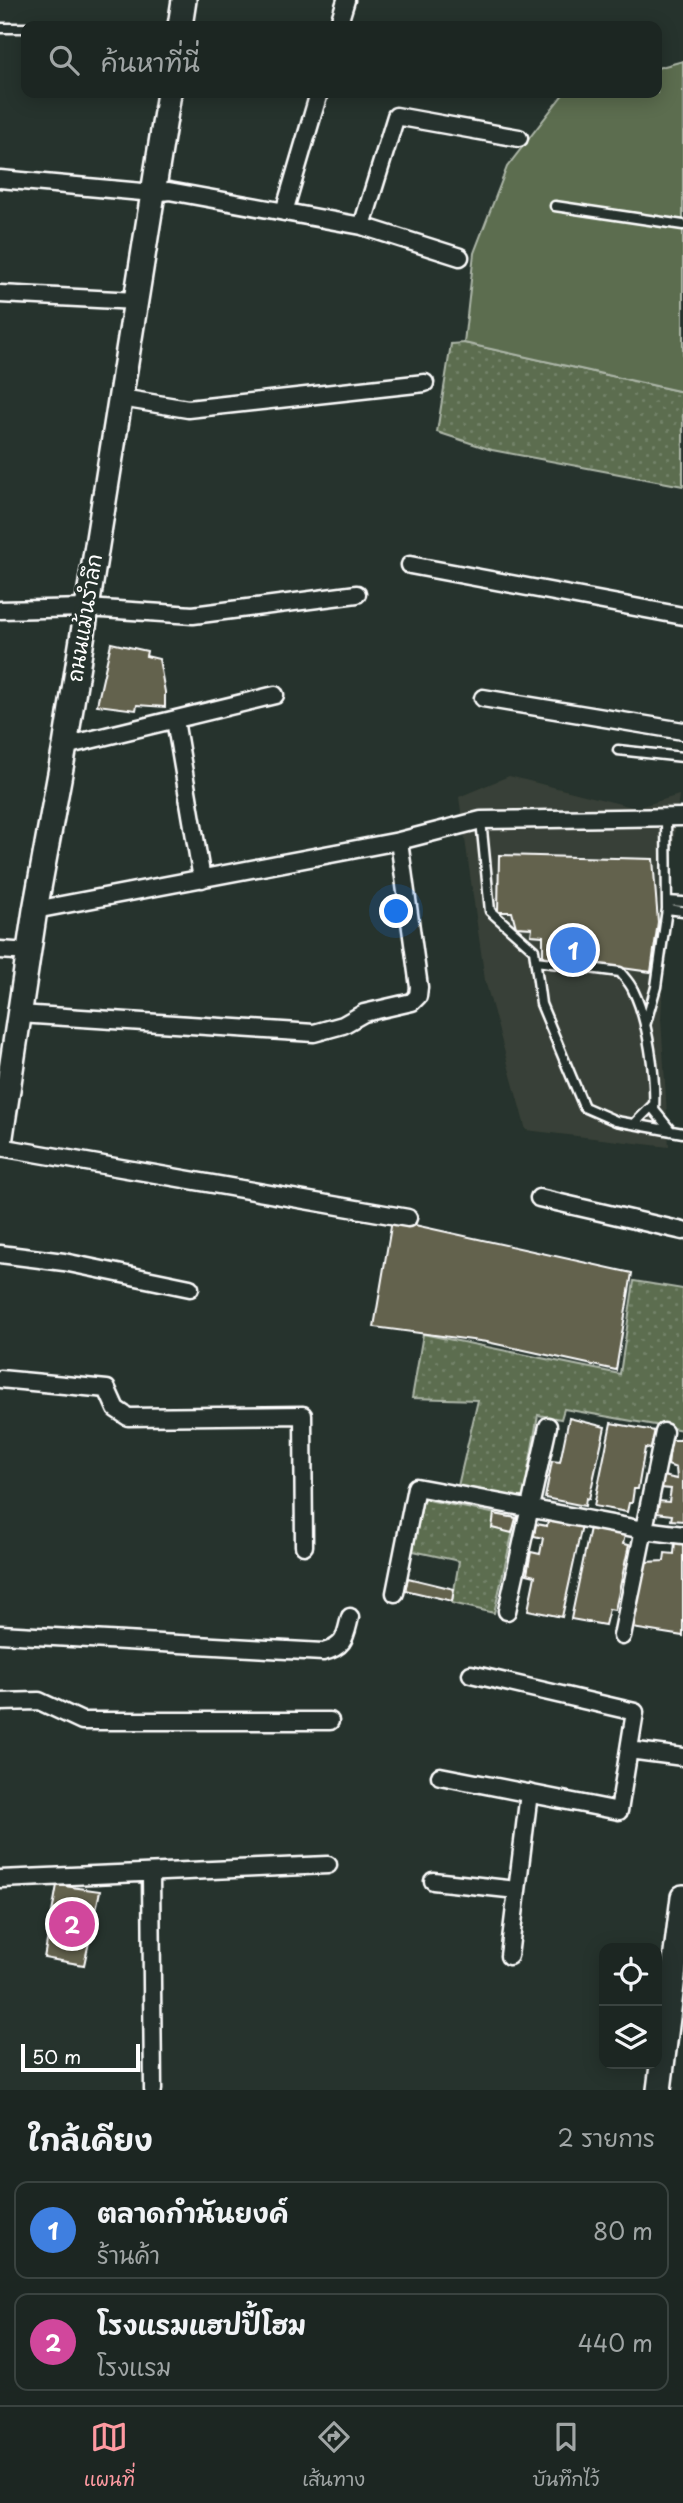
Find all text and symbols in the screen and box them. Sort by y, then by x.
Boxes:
search box [21,21,662,98]
icon: search [45,41,83,79]
text: ค้นหาที่นี่ [101,42,200,81]
street label: ถนนแม้นรำลึก [57,551,109,684]
your location [379,894,413,928]
pin: 1 [550,924,596,976]
pin: 2 [49,1898,95,1950]
map controls [599,1943,662,2069]
button: locate [599,1943,662,2006]
button: layers [599,2006,662,2069]
scale bar [21,2041,140,2073]
text: 50 m [32,2042,81,2070]
text: ใกล้เคียง [28,2116,153,2161]
text: 2 รายการ [557,2120,655,2155]
text: ตลาดกำนันยงค์ [97,2193,289,2232]
text: 1 [48,2213,59,2248]
text: 80 m [593,2213,653,2248]
text: ร้านค้า [97,2237,160,2272]
text: โรงแรมแฮปปี้โฮม [97,2305,306,2344]
text: 2 [45,2325,61,2360]
text: 440 m [578,2325,653,2360]
text: โรงแรม [97,2349,171,2384]
tab: แผนที่ [84,2418,135,2493]
tab: เส้นทาง [302,2418,365,2493]
tab: บันทึกไว้ [533,2418,599,2493]

